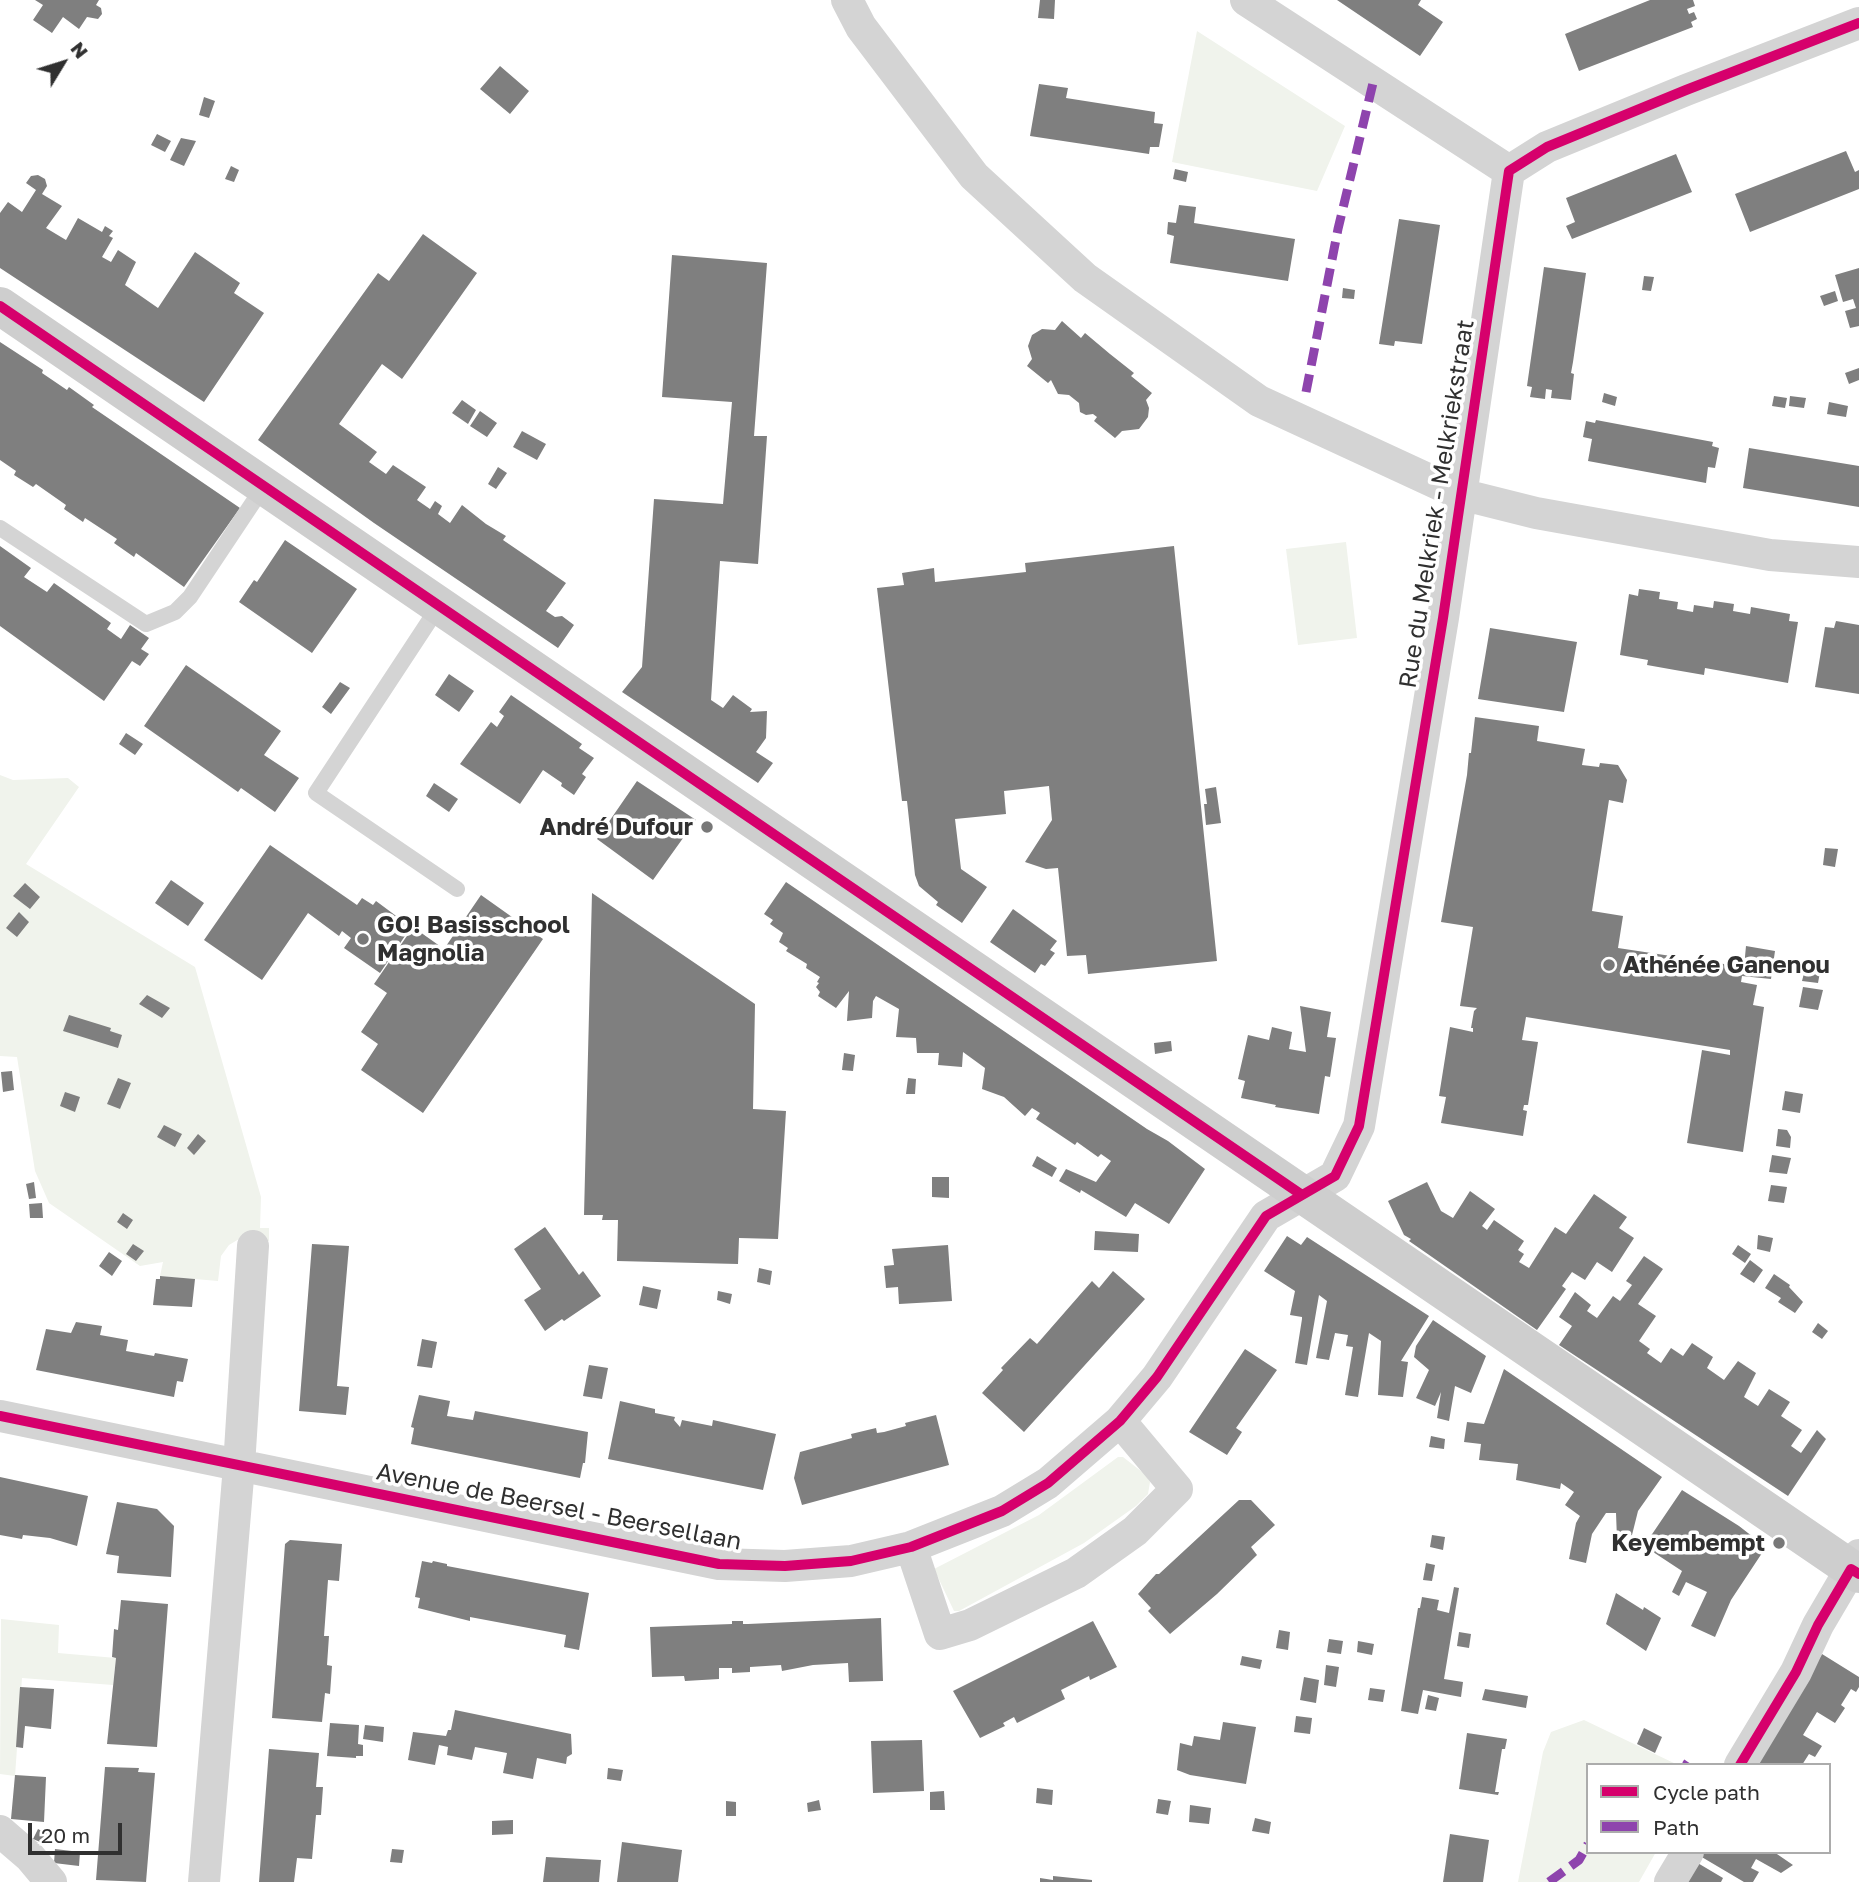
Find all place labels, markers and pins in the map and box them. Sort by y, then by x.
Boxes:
place label: André Dufour [539,813,693,841]
marker: André Dufour [699,819,715,835]
place label: GO! Basisschool Magnolia [377,911,570,967]
marker: GO! Basisschool Magnolia [355,931,371,947]
place label: Athénée Ganenou [1623,951,1830,979]
marker: Athénée Ganenou [1601,957,1617,973]
place label: Keyembempt [1611,1529,1765,1557]
marker: Keyembempt [1771,1535,1787,1551]

